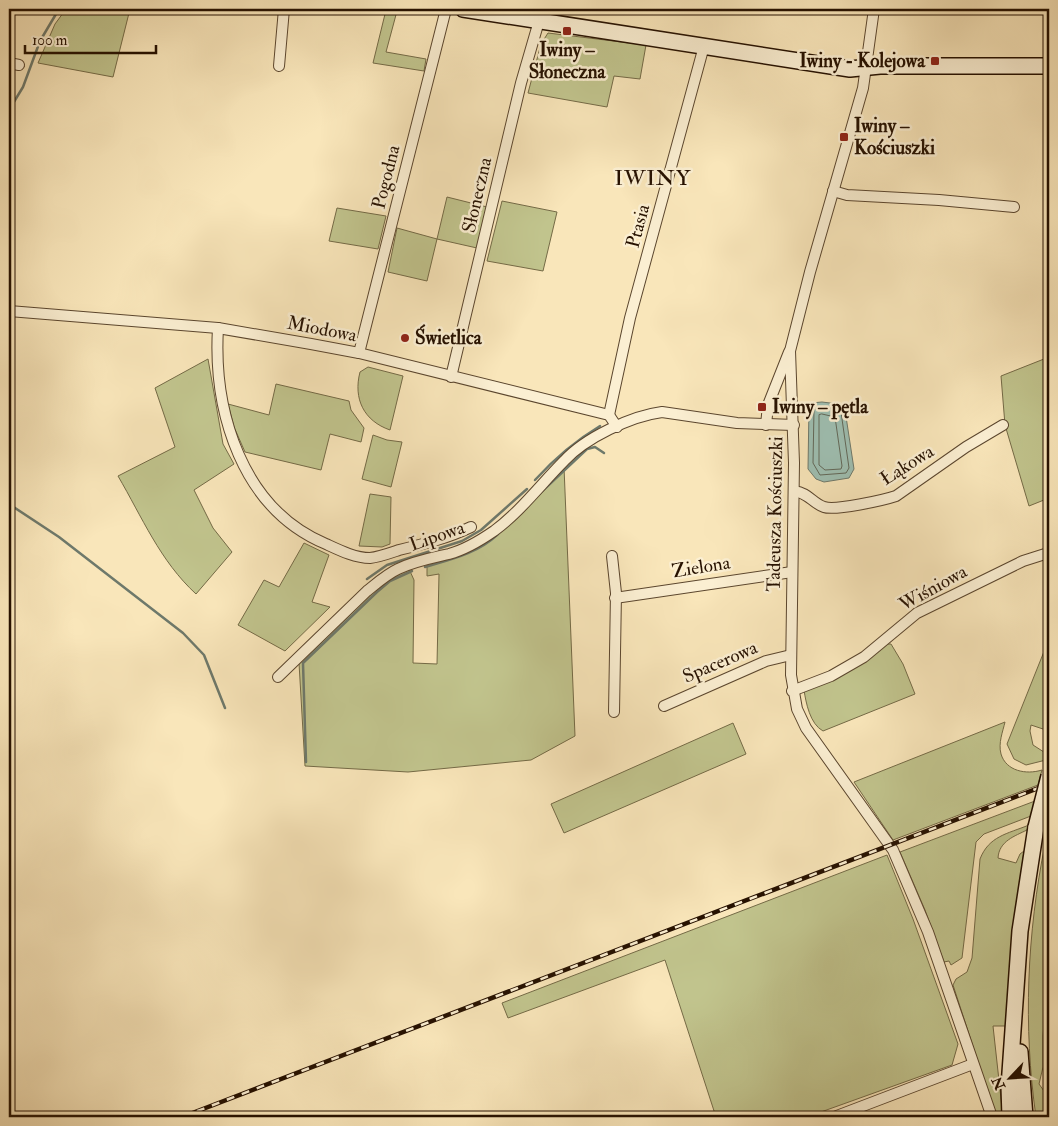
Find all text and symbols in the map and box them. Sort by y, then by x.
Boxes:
scale bar [25,22,156,54]
marker: Iwiny – Słoneczna [561,25,573,37]
text: 100 m [32,31,68,50]
place label: Iwiny – Słoneczna [529,38,607,84]
place label: Iwiny - Kolejowa [799,49,926,74]
marker: Iwiny - Kolejowa [929,55,941,67]
place label: Iwiny – Kościuszki [854,114,935,160]
marker: Iwiny – Kościuszki [838,131,850,143]
street label: Pogodna [366,142,406,212]
street label: Słoneczna [457,155,497,235]
district label: IWINY [615,165,691,192]
street label: Ptasia [621,201,655,250]
street label: Miodowa [285,311,359,348]
place label: Świetlica [415,324,483,350]
marker: Świetlica [399,332,411,344]
place label: Iwiny – pętla [772,395,869,420]
marker: Iwiny – pętla [756,401,768,413]
street label: Tadeusza Kościuszki [762,436,788,592]
street label: Łąkowa [876,439,938,491]
street label: Lipowa [406,515,468,558]
street label: Zielona [670,551,732,583]
street label: Wiśniowa [894,559,971,617]
street label: Spacerowa [679,635,762,689]
north arrow [986,1054,1036,1104]
text: N [988,1074,1009,1093]

